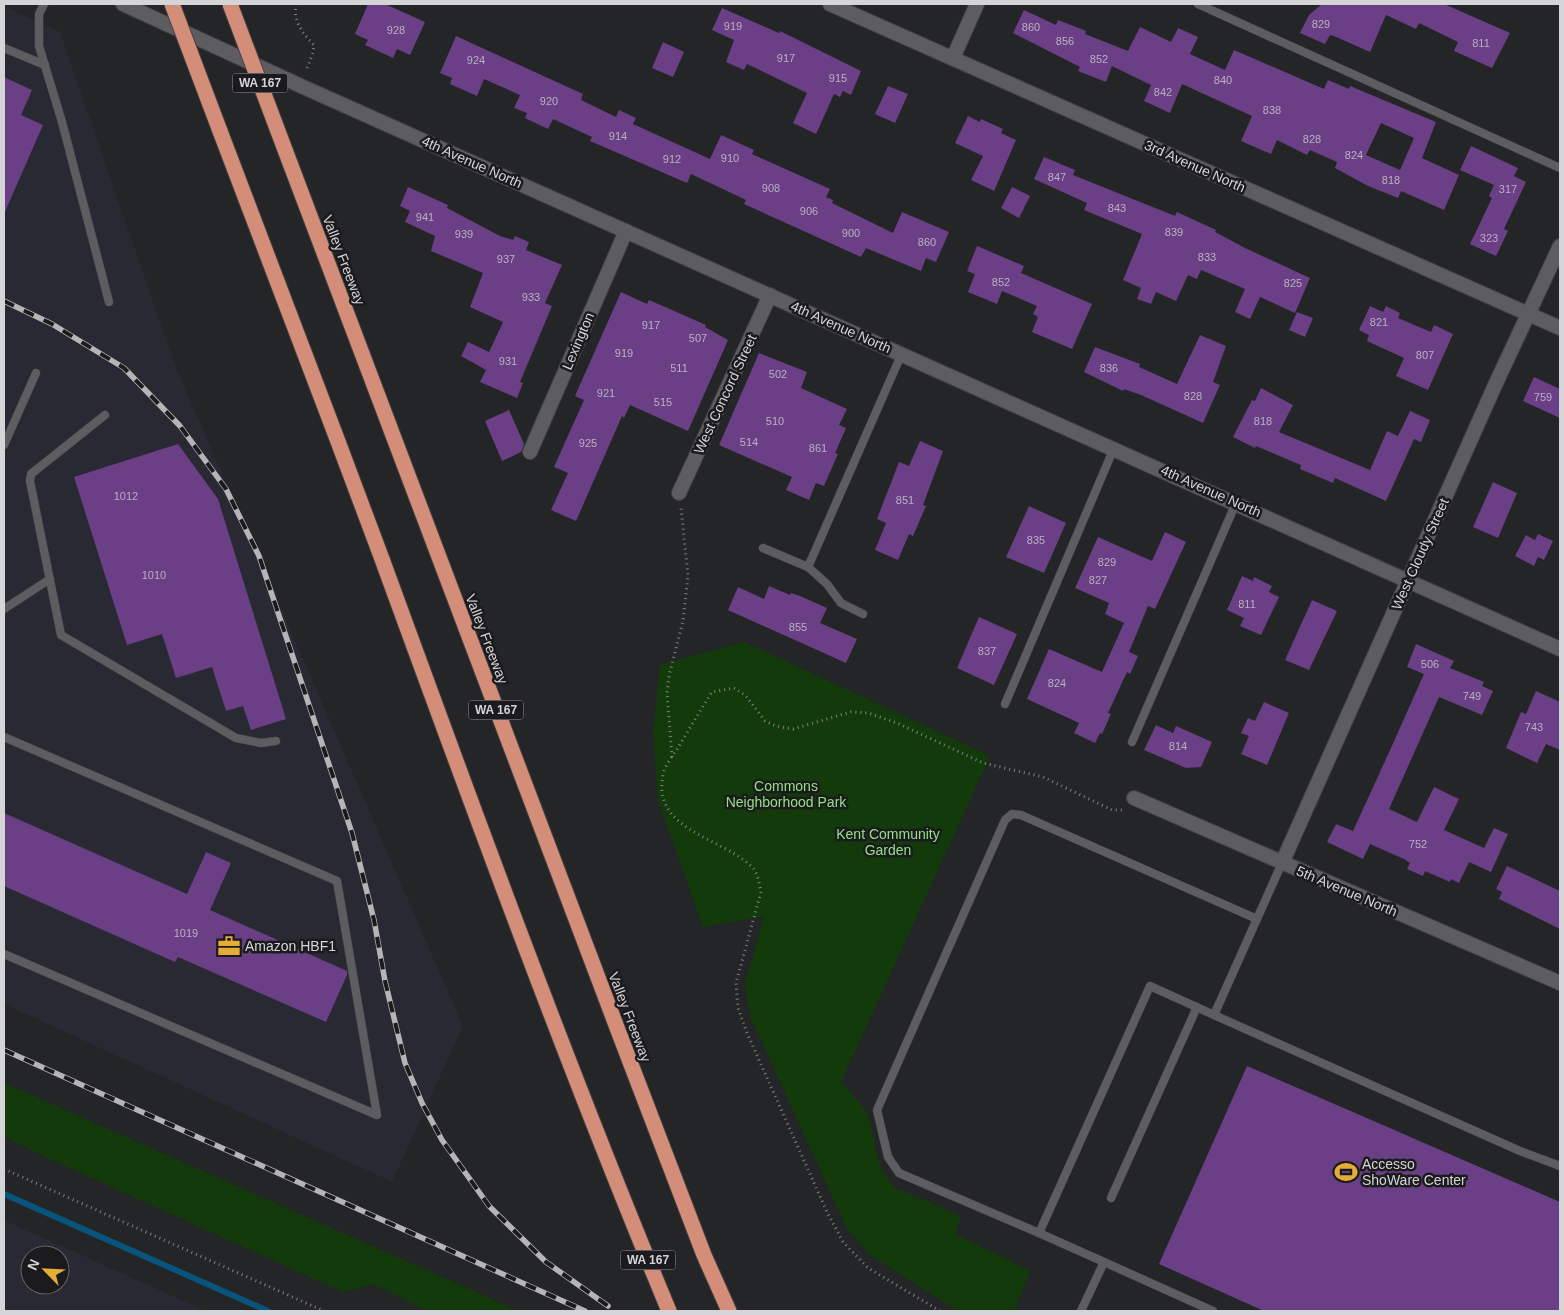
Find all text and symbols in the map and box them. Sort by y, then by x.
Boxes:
house number: 829 [1312,18,1330,30]
house number: 919 [724,20,742,32]
house number: 860 [1022,21,1040,33]
house number: 928 [387,24,405,36]
house number: 856 [1056,35,1074,47]
house number: 811 [1472,37,1490,49]
house number: 917 [777,52,795,64]
house number: 852 [1090,53,1108,65]
house number: 924 [467,54,485,66]
house number: 915 [829,72,847,84]
road number: WA 167 [232,74,288,92]
house number: 840 [1214,74,1232,86]
house number: 842 [1154,86,1172,98]
house number: 920 [540,95,558,107]
house number: 838 [1263,104,1281,116]
house number: 914 [609,130,627,142]
street label: 4th Avenue North [419,133,525,191]
house number: 828 [1303,133,1321,145]
street label: 3rd Avenue North [1142,137,1248,195]
house number: 824 [1345,149,1363,161]
house number: 910 [721,152,739,164]
house number: 912 [663,153,681,165]
house number: 847 [1048,171,1066,183]
house number: 818 [1382,174,1400,186]
house number: 908 [762,182,780,194]
house number: 317 [1499,183,1517,195]
house number: 843 [1108,202,1126,214]
house number: 906 [800,205,818,217]
house number: 941 [416,211,434,223]
street label: Valley Freeway [320,213,368,307]
house number: 839 [1165,226,1183,238]
house number: 900 [842,227,860,239]
house number: 939 [455,228,473,240]
house number: 323 [1480,232,1498,244]
house number: 860 [918,236,936,248]
house number: 833 [1198,251,1216,263]
house number: 937 [497,253,515,265]
house number: 852 [992,276,1010,288]
house number: 825 [1284,277,1302,289]
house number: 933 [522,291,540,303]
street label: 4th Avenue North [788,298,894,356]
street label: Lexington [559,310,597,372]
house number: 821 [1370,316,1388,328]
house number: 917 [642,319,660,331]
house number: 507 [689,332,707,344]
street label: West Concord Street [690,332,760,456]
house number: 919 [615,347,633,359]
house number: 807 [1416,349,1434,361]
house number: 931 [499,355,517,367]
house number: 511 [670,362,688,374]
house number: 836 [1100,362,1118,374]
house number: 502 [769,368,787,380]
house number: 921 [597,387,615,399]
house number: 828 [1184,390,1202,402]
house number: 759 [1534,391,1552,403]
house number: 515 [654,396,672,408]
house number: 510 [766,415,784,427]
house number: 818 [1254,415,1272,427]
house number: 514 [740,436,758,448]
house number: 925 [579,437,597,449]
house number: 861 [809,442,827,454]
street label: 4th Avenue North [1158,462,1264,520]
house number: 1012 [114,490,138,502]
house number: 851 [896,494,914,506]
street label: West Cloudy Street [1388,496,1452,612]
house number: 835 [1027,534,1045,546]
house number: 829 [1098,556,1116,568]
house number: 1010 [142,569,166,581]
house number: 827 [1089,574,1107,586]
street label: Valley Freeway [463,592,511,686]
house number: 811 [1238,598,1256,610]
house number: 855 [789,621,807,633]
house number: 837 [978,645,996,657]
house number: 506 [1421,658,1439,670]
house number: 824 [1048,677,1066,689]
house number: 749 [1463,690,1481,702]
road number: WA 167 [468,700,524,720]
house number: 743 [1525,721,1543,733]
house number: 814 [1169,740,1187,752]
park label: Commons Neighborhood Park [726,778,847,810]
park label: Kent Community Garden [836,826,940,858]
house number: 752 [1409,838,1427,850]
street label: 5th Avenue North [1294,863,1400,919]
house number: 1019 [174,927,198,939]
office icon: Amazon HBF1 [216,933,242,959]
place label: Amazon HBF1 [245,938,336,954]
street label: Valley Freeway [606,970,654,1064]
place label: Accesso ShoWare Center [1362,1156,1466,1188]
sports icon: Accesso ShoWare Center [1333,1159,1359,1185]
north arrow [20,1245,70,1295]
road number: WA 167 [620,1250,676,1270]
text: N [24,1257,42,1273]

